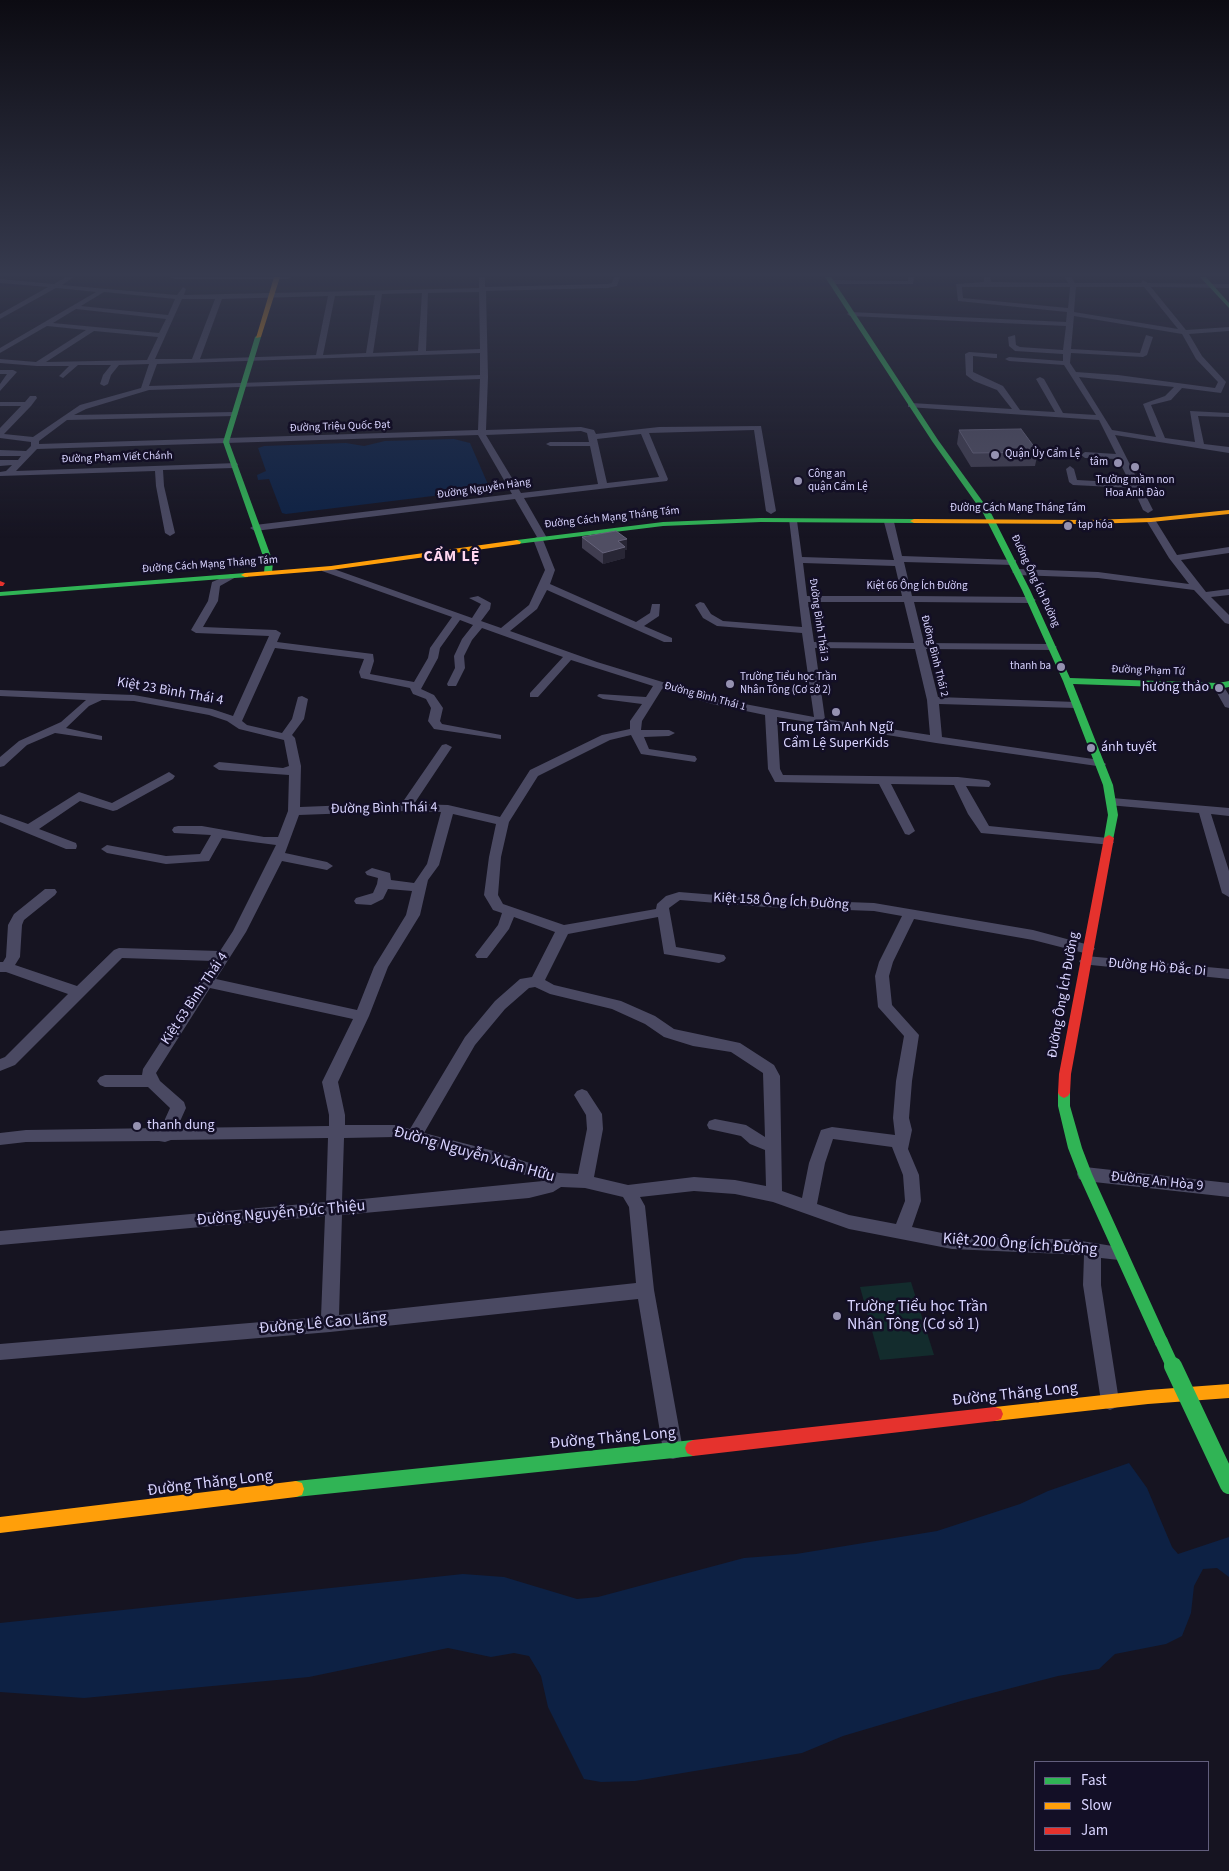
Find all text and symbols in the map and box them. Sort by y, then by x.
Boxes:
street label: Đường Triệu Quốc Đạt [289,419,391,435]
place label: Quận Ủy Cẩm Lệ [1005,448,1080,462]
street label: Đường Phạm Viết Chánh [61,449,173,467]
marker: Quận Ủy Cẩm Lệ [989,449,1001,461]
place label: tâm [1090,456,1108,470]
marker: tâm [1112,457,1124,469]
marker: Trường mầm non Hoa Anh Đào [1129,461,1141,473]
place label: Công an quận Cẩm Lệ [808,468,868,494]
place label: Trường mầm non Hoa Anh Đào [1096,474,1174,500]
marker: Công an quận Cẩm Lệ [792,475,804,487]
street label: Đường Nguyễn Hàng [436,476,532,502]
street label: Đường Cách Mạng Tháng Tám [950,502,1086,516]
street label: Đường Cách Mạng Tháng Tám [544,504,680,532]
place label: tạp hóa [1078,519,1113,533]
marker: tạp hóa [1062,520,1074,532]
street label: Đường Ông Ích Đường [1008,533,1062,629]
district label: CẨM LỆ [423,547,481,567]
street label: Đường Cách Mạng Tháng Tám [142,554,278,576]
street label: Đường Bình Thái 3 [806,578,830,662]
street label: Kiệt 66 Ông Ích Đường [866,580,968,594]
street label: Đường Bình Thái 2 [917,614,951,698]
place label: thanh ba [1010,660,1051,674]
marker: thanh ba [1055,661,1067,673]
street label: Đường Phạm Tứ [1111,663,1185,679]
place label: Trường Tiểu học Trần Nhân Tông (Cơ sở 2) [740,671,837,697]
street label: Kiệt 23 Bình Thái 4 [115,674,225,710]
marker: Trường Tiểu học Trần Nhân Tông (Cơ sở 2) [724,678,736,690]
street label: Đường Bình Thái 1 [663,680,747,714]
place label: hương thảo [1142,680,1209,696]
marker: hương thảo [1213,682,1225,694]
marker: Trung Tâm Anh Ngữ Cẩm Lệ SuperKids [830,706,842,718]
place label: Trung Tâm Anh Ngữ Cẩm Lệ SuperKids [779,720,893,752]
place label: ánh tuyết [1101,740,1157,756]
marker: ánh tuyết [1085,742,1097,754]
street label: Đường Bình Thái 4 [330,800,438,818]
street label: Kiệt 158 Ông Ích Đường [713,890,849,914]
street label: Đường Ông Ích Đường [1045,931,1083,1059]
street label: Kiệt 63 Bình Thái 4 [158,950,232,1048]
street label: Đường Hồ Đắc Di [1107,955,1207,981]
place label: thanh dung [147,1118,215,1134]
marker: thanh dung [131,1120,143,1132]
street label: Đường Nguyễn Xuân Hữu [391,1123,557,1187]
street label: Đường An Hòa 9 [1110,1169,1204,1195]
street label: Đường Nguyễn Đức Thiệu [196,1197,366,1231]
street label: Kiệt 200 Ông Ích Đường [942,1230,1098,1260]
place label: Trường Tiểu học Trần Nhân Tông (Cơ sở 1) [847,1297,988,1335]
street label: Đường Lê Cao Lãng [258,1309,388,1339]
marker: Trường Tiểu học Trần Nhân Tông (Cơ sở 1) [831,1310,843,1322]
street label: Đường Thăng Long [951,1379,1079,1411]
street label: Đường Thăng Long [549,1424,677,1454]
street label: Đường Thăng Long [146,1467,274,1501]
legend [1034,1761,1209,1851]
text: Fast [1081,1770,1107,1791]
text: Slow [1081,1795,1112,1816]
text: Jam [1081,1820,1108,1841]

